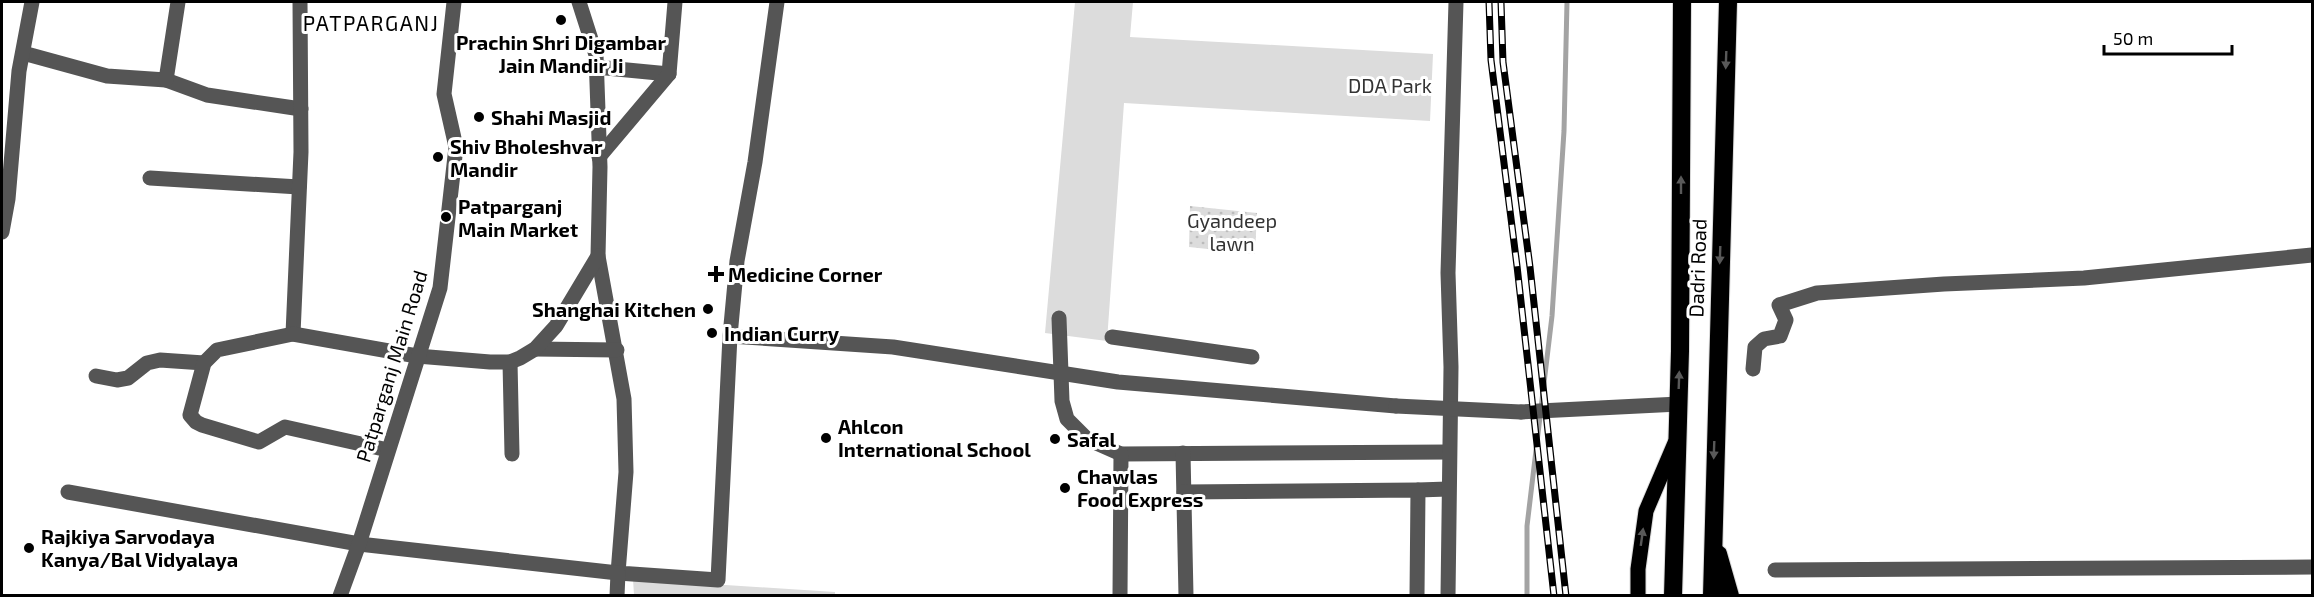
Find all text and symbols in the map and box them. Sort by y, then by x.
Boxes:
district label: PATPARGANJ [303,10,439,35]
marker: Prachin Shri Digambar Jain Mandir Ji [554,13,568,27]
scale bar [2104,18,2232,56]
text: 50 m [2113,27,2153,49]
place label: Prachin Shri Digambar Jain Mandir Ji [456,30,666,77]
one-way arrow [1721,50,1731,69]
park label: DDA Park [1348,73,1432,97]
place label: Shahi Masjid [491,105,611,129]
marker: Shahi Masjid [472,110,486,124]
place label: Shiv Bholeshvar Mandir [450,134,603,181]
marker: Shiv Bholeshvar Mandir [431,150,445,164]
one-way arrow [1676,176,1686,195]
place label: Patparganj Main Market [458,194,578,241]
park label: Gyandeep lawn [1187,208,1277,255]
marker: Patparganj Main Market [439,210,453,224]
street label: Dadri Road [1683,218,1711,318]
one-way arrow [1715,245,1725,264]
place label: Medicine Corner [728,262,883,286]
street label: Patparganj Main Road [350,267,432,465]
marker: Medicine Corner [709,267,723,281]
place label: Shanghai Kitchen [532,297,696,321]
marker: Shanghai Kitchen [701,302,715,316]
place label: Indian Curry [724,321,840,346]
marker: Indian Curry [705,326,719,340]
one-way arrow [1675,371,1684,390]
place label: Ahlcon International School [838,414,1031,461]
place label: Safal [1067,427,1117,451]
marker: Ahlcon International School [819,431,833,445]
marker: Safal [1048,432,1062,446]
one-way arrow [1710,440,1719,459]
place label: Chawlas Food Express [1077,464,1203,511]
marker: Chawlas Food Express [1058,481,1072,495]
place label: Rajkiya Sarvodaya Kanya/Bal Vidyalaya [41,524,238,572]
one-way arrow [1637,528,1647,547]
marker: Rajkiya Sarvodaya Kanya/Bal Vidyalaya [22,541,36,555]

